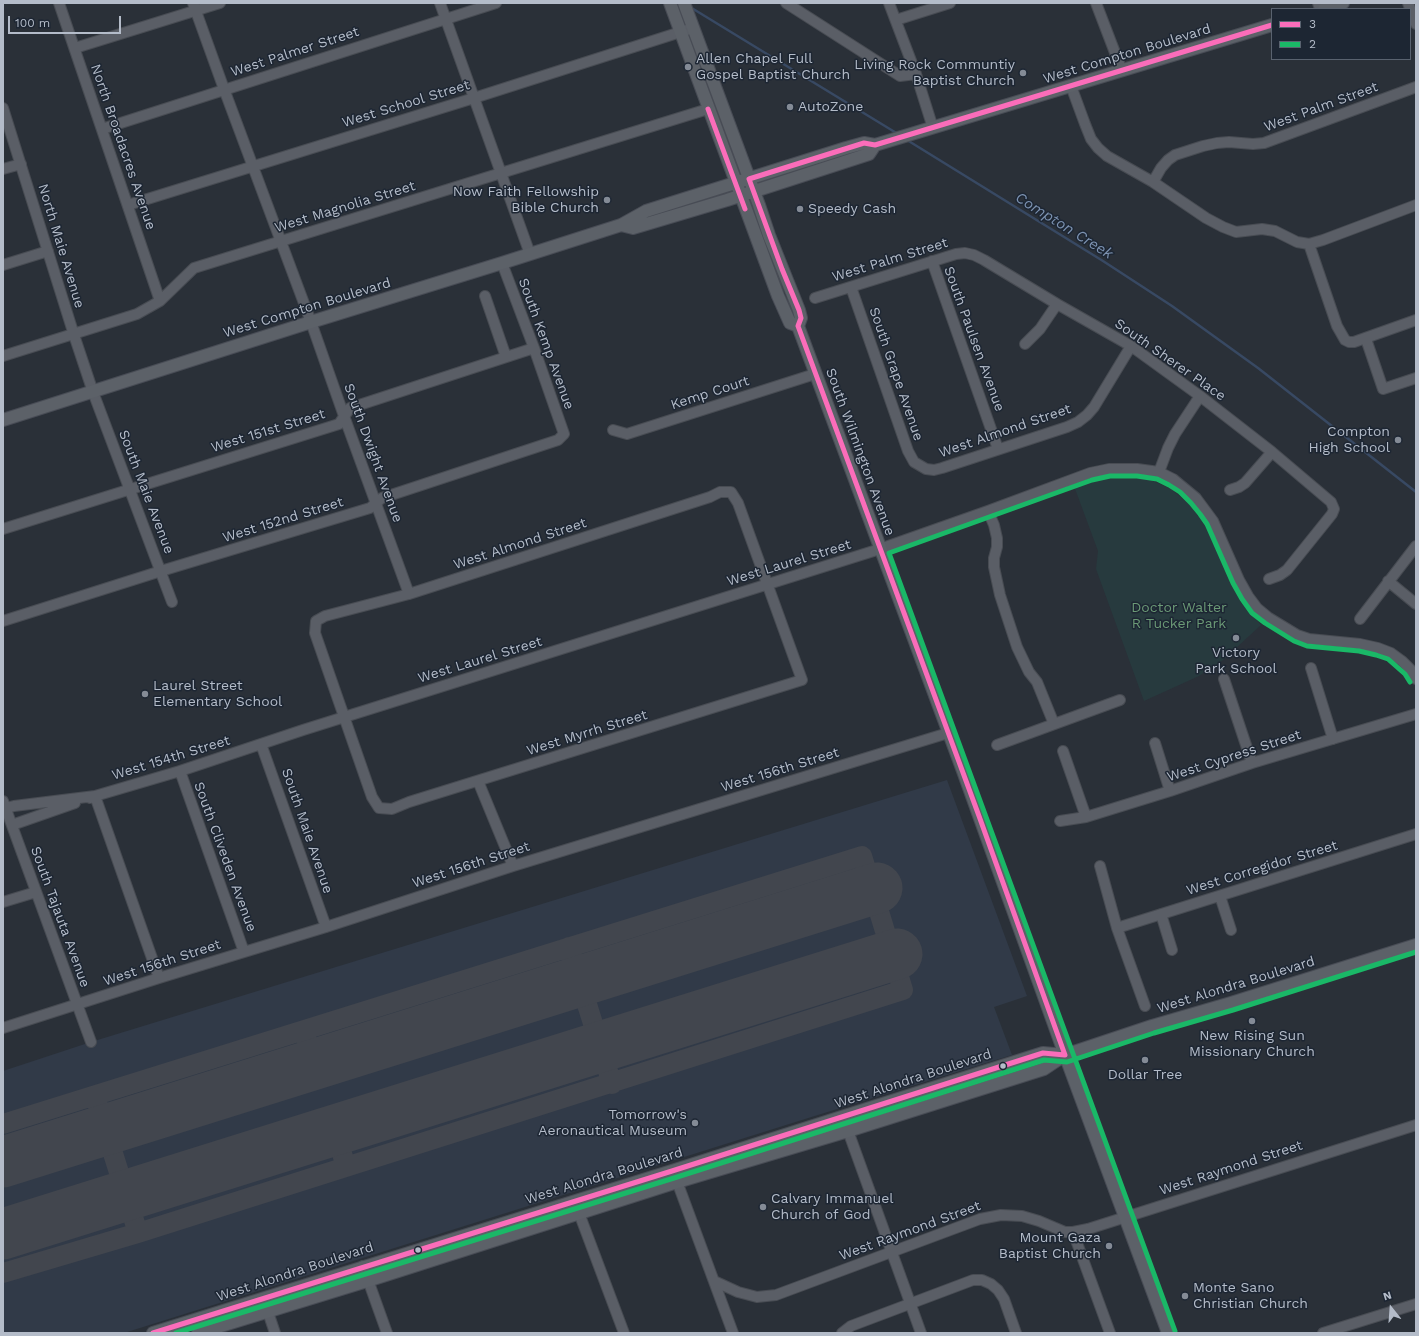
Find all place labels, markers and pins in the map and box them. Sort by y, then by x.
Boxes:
place label: Allen Chapel Full Gospel Baptist Church [696,51,850,84]
place label: Living Rock Communtiy Baptist Church [854,57,1015,90]
marker: Allen Chapel Full Gospel Baptist Church [683,62,693,72]
marker: Living Rock Communtiy Baptist Church [1018,68,1028,78]
place label: AutoZone [798,99,863,115]
marker: AutoZone [785,102,795,112]
place label: Now Faith Fellowship Bible Church [453,184,599,216]
marker: Now Faith Fellowship Bible Church [602,195,612,205]
place label: Speedy Cash [808,201,896,217]
marker: Speedy Cash [795,204,805,214]
place label: Compton High School [1309,424,1390,456]
marker: Compton High School [1393,435,1403,445]
marker: Victory Park School [1231,633,1241,643]
place label: Victory Park School [1195,645,1277,678]
place label: Laurel Street Elementary School [153,678,282,710]
marker: Laurel Street Elementary School [140,689,150,699]
marker: New Rising Sun Missionary Church [1247,1016,1257,1026]
place label: New Rising Sun Missionary Church [1189,1028,1315,1060]
marker: Dollar Tree [1140,1055,1150,1065]
unlabelled marker [998,1061,1008,1071]
place label: Dollar Tree [1108,1067,1182,1083]
place label: Tomorrow's Aeronautical Museum [538,1107,687,1140]
marker: Tomorrow's Aeronautical Museum [690,1118,700,1128]
place label: Calvary Immanuel Church of God [771,1191,894,1224]
marker: Calvary Immanuel Church of God [758,1202,768,1212]
place label: Mount Gaza Baptist Church [999,1230,1101,1262]
marker: Mount Gaza Baptist Church [1104,1241,1114,1251]
unlabelled marker [413,1245,423,1255]
place label: Monte Sano Christian Church [1193,1280,1308,1312]
marker: Monte Sano Christian Church [1180,1291,1190,1301]

